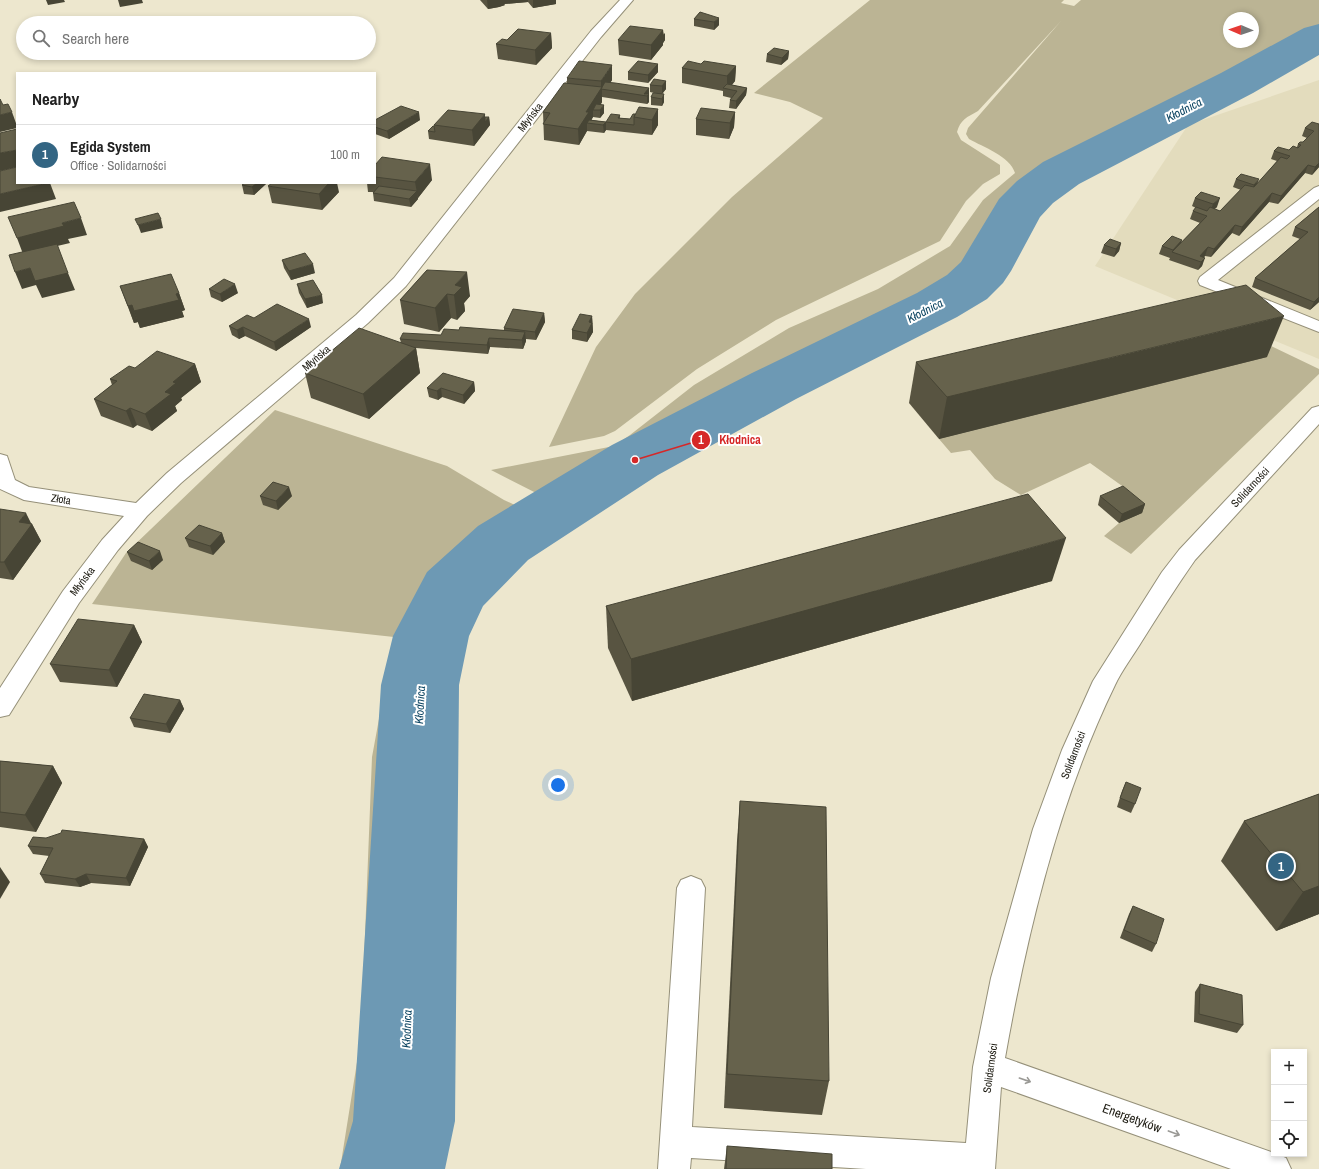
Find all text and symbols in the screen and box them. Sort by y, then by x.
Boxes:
north arrow [1223,12,1259,48]
search box [16,16,376,60]
icon: search [30,27,52,49]
text: Search here [62,28,129,49]
text: Nearby [32,87,79,110]
water label: Kłodnica [1163,94,1205,126]
street label: Młyńska [514,100,546,134]
text: Egida System [70,136,151,157]
text: 1 [42,146,48,163]
text: 100 m [330,146,360,163]
text: Office · Solidarności [70,157,166,174]
water label: Kłodnica [904,295,946,327]
street label: Młyńska [299,342,333,374]
callout: Kłodnica [691,428,769,452]
text: 1 [698,432,704,448]
text: Kłodnica [719,432,761,448]
street label: Solidarności [1228,464,1272,510]
street label: Złota [50,491,72,507]
street label: Młyńska [66,564,98,598]
water label: Kłodnica [411,685,429,725]
street label: Solidarności [1057,729,1089,781]
your location [548,775,568,795]
pin: 1 [1268,851,1294,881]
water label: Kłodnica [398,1009,416,1048]
street label: Solidarności [980,1042,1000,1094]
map controls [1271,1049,1307,1157]
button: + [1271,1049,1307,1085]
one-way arrow [1019,1076,1031,1084]
button: − [1271,1085,1307,1121]
street label: Energetyków [1100,1099,1164,1137]
button: locate [1271,1121,1307,1157]
one-way arrow [1168,1129,1180,1137]

